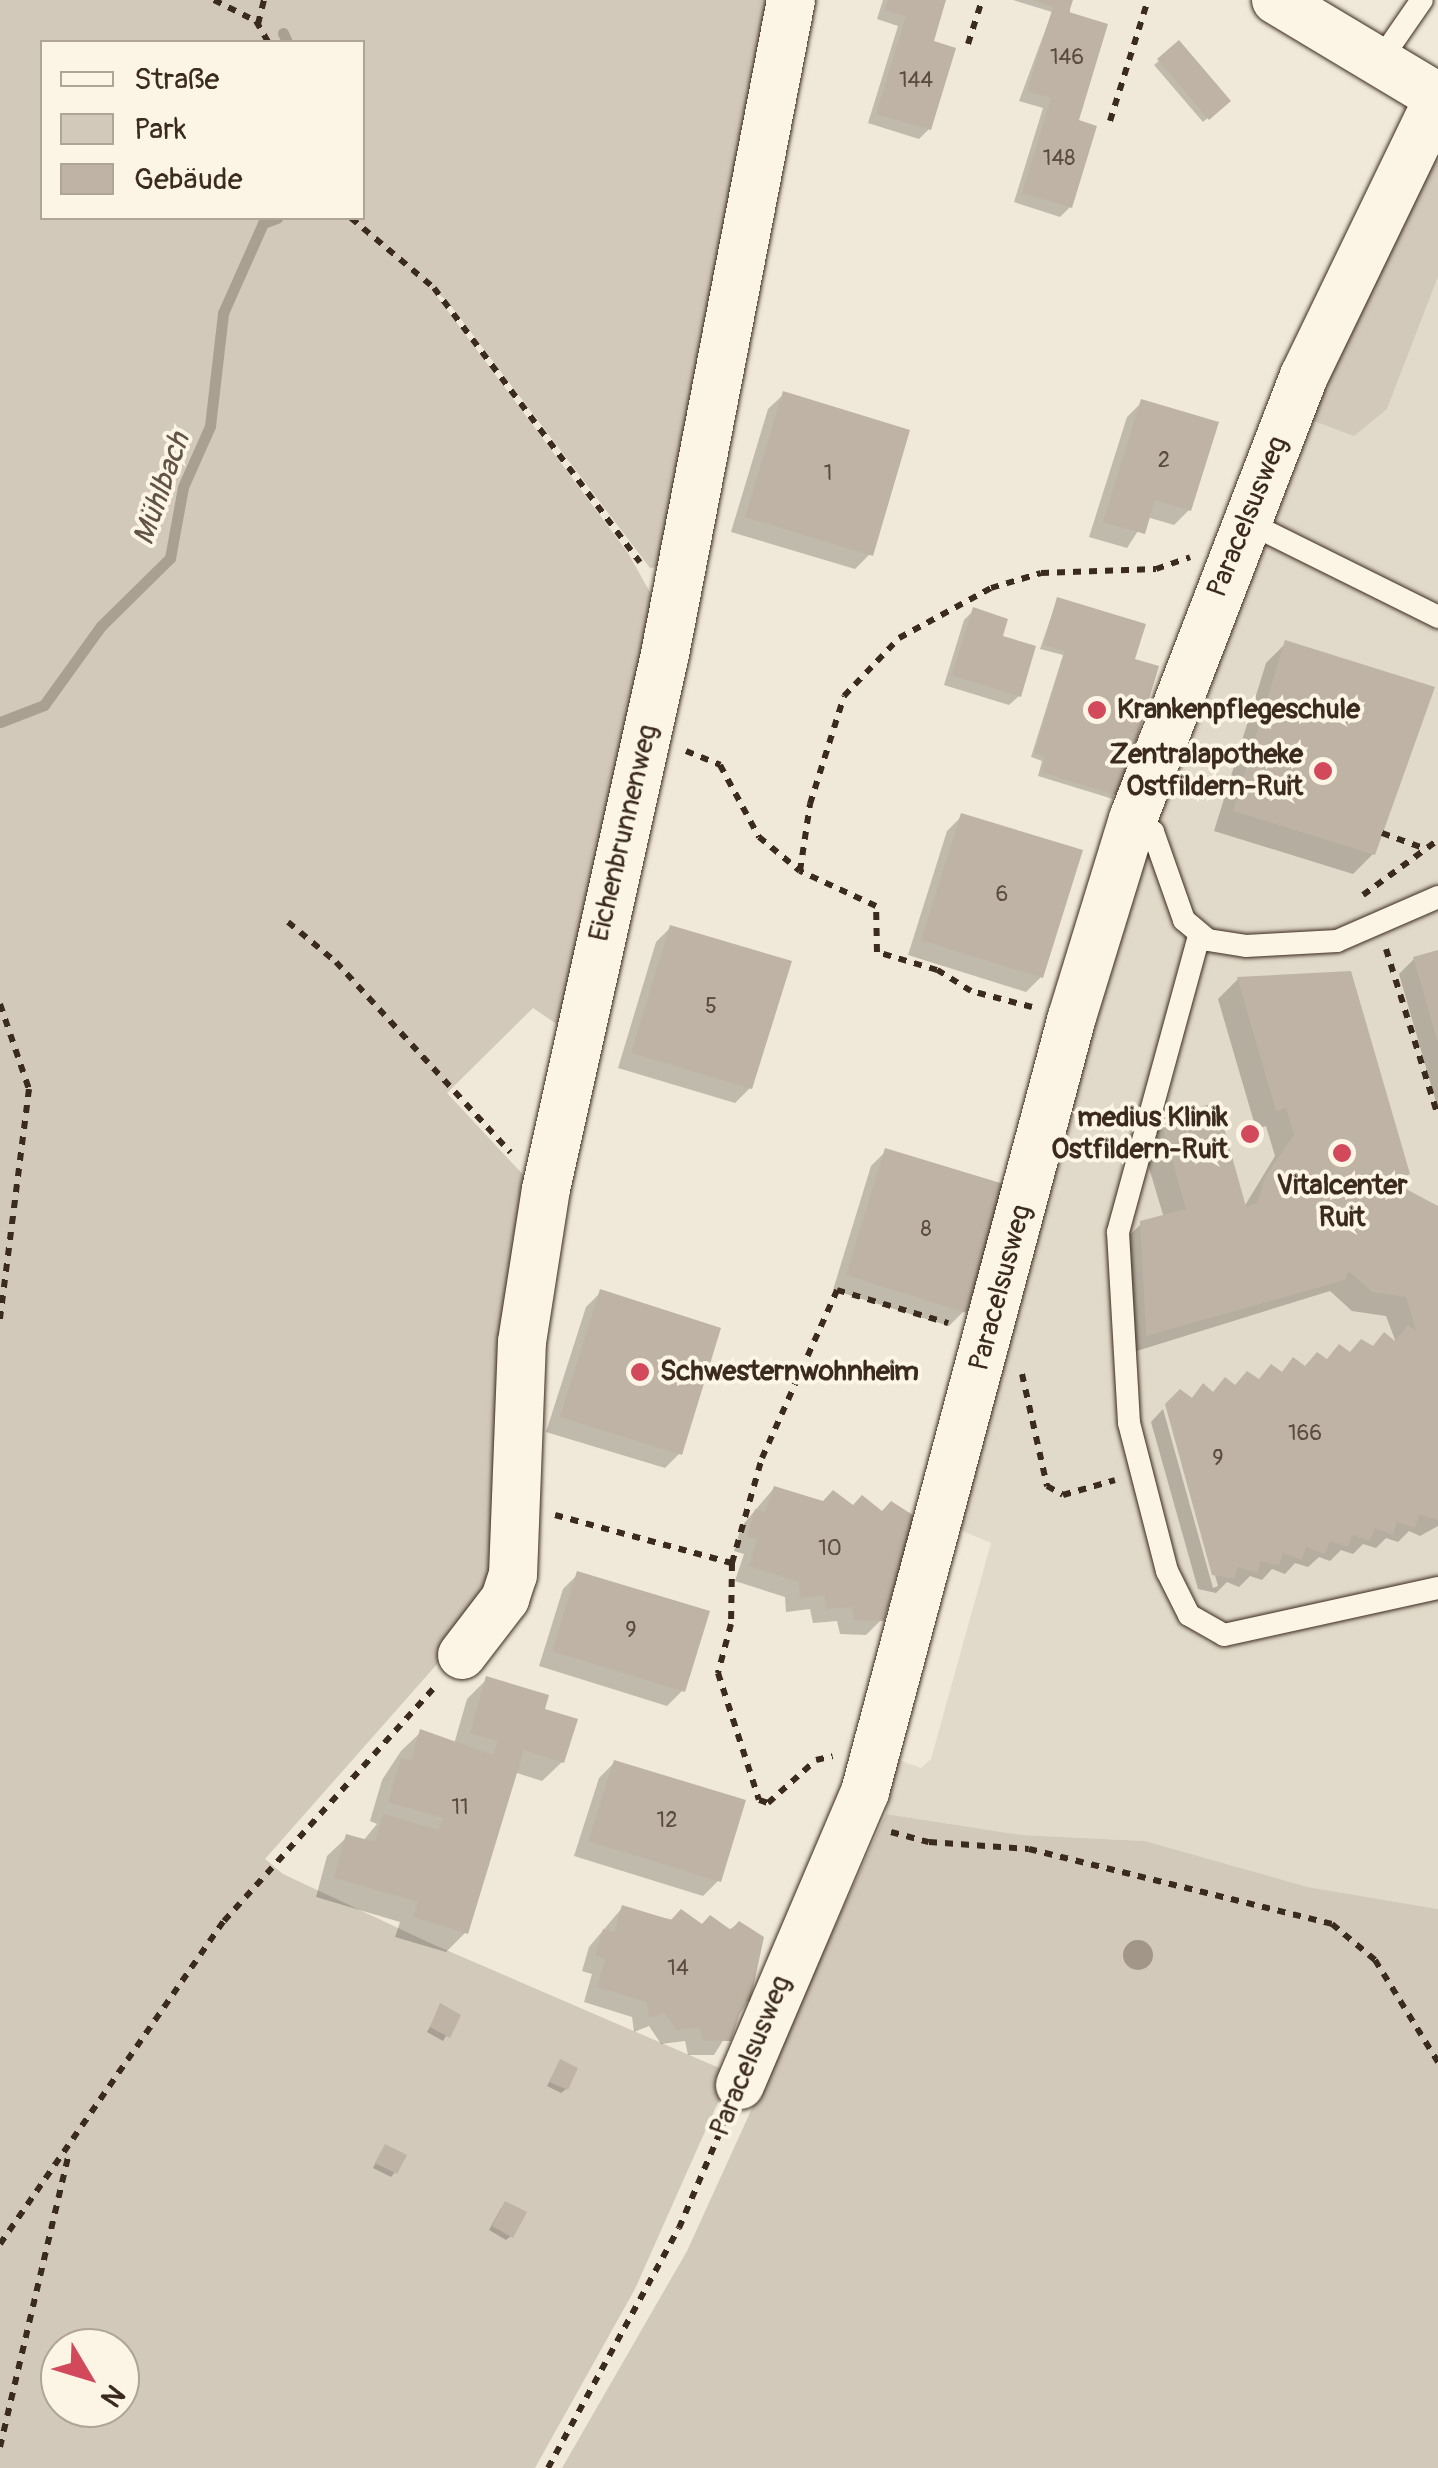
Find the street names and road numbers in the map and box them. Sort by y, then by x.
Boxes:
street label: Paracelsusweg [1201,432,1295,602]
street label: Eichenbrunnenweg [583,721,665,945]
street label: Paracelsusweg [963,1201,1039,1375]
street label: Paracelsusweg [704,1971,798,2141]

